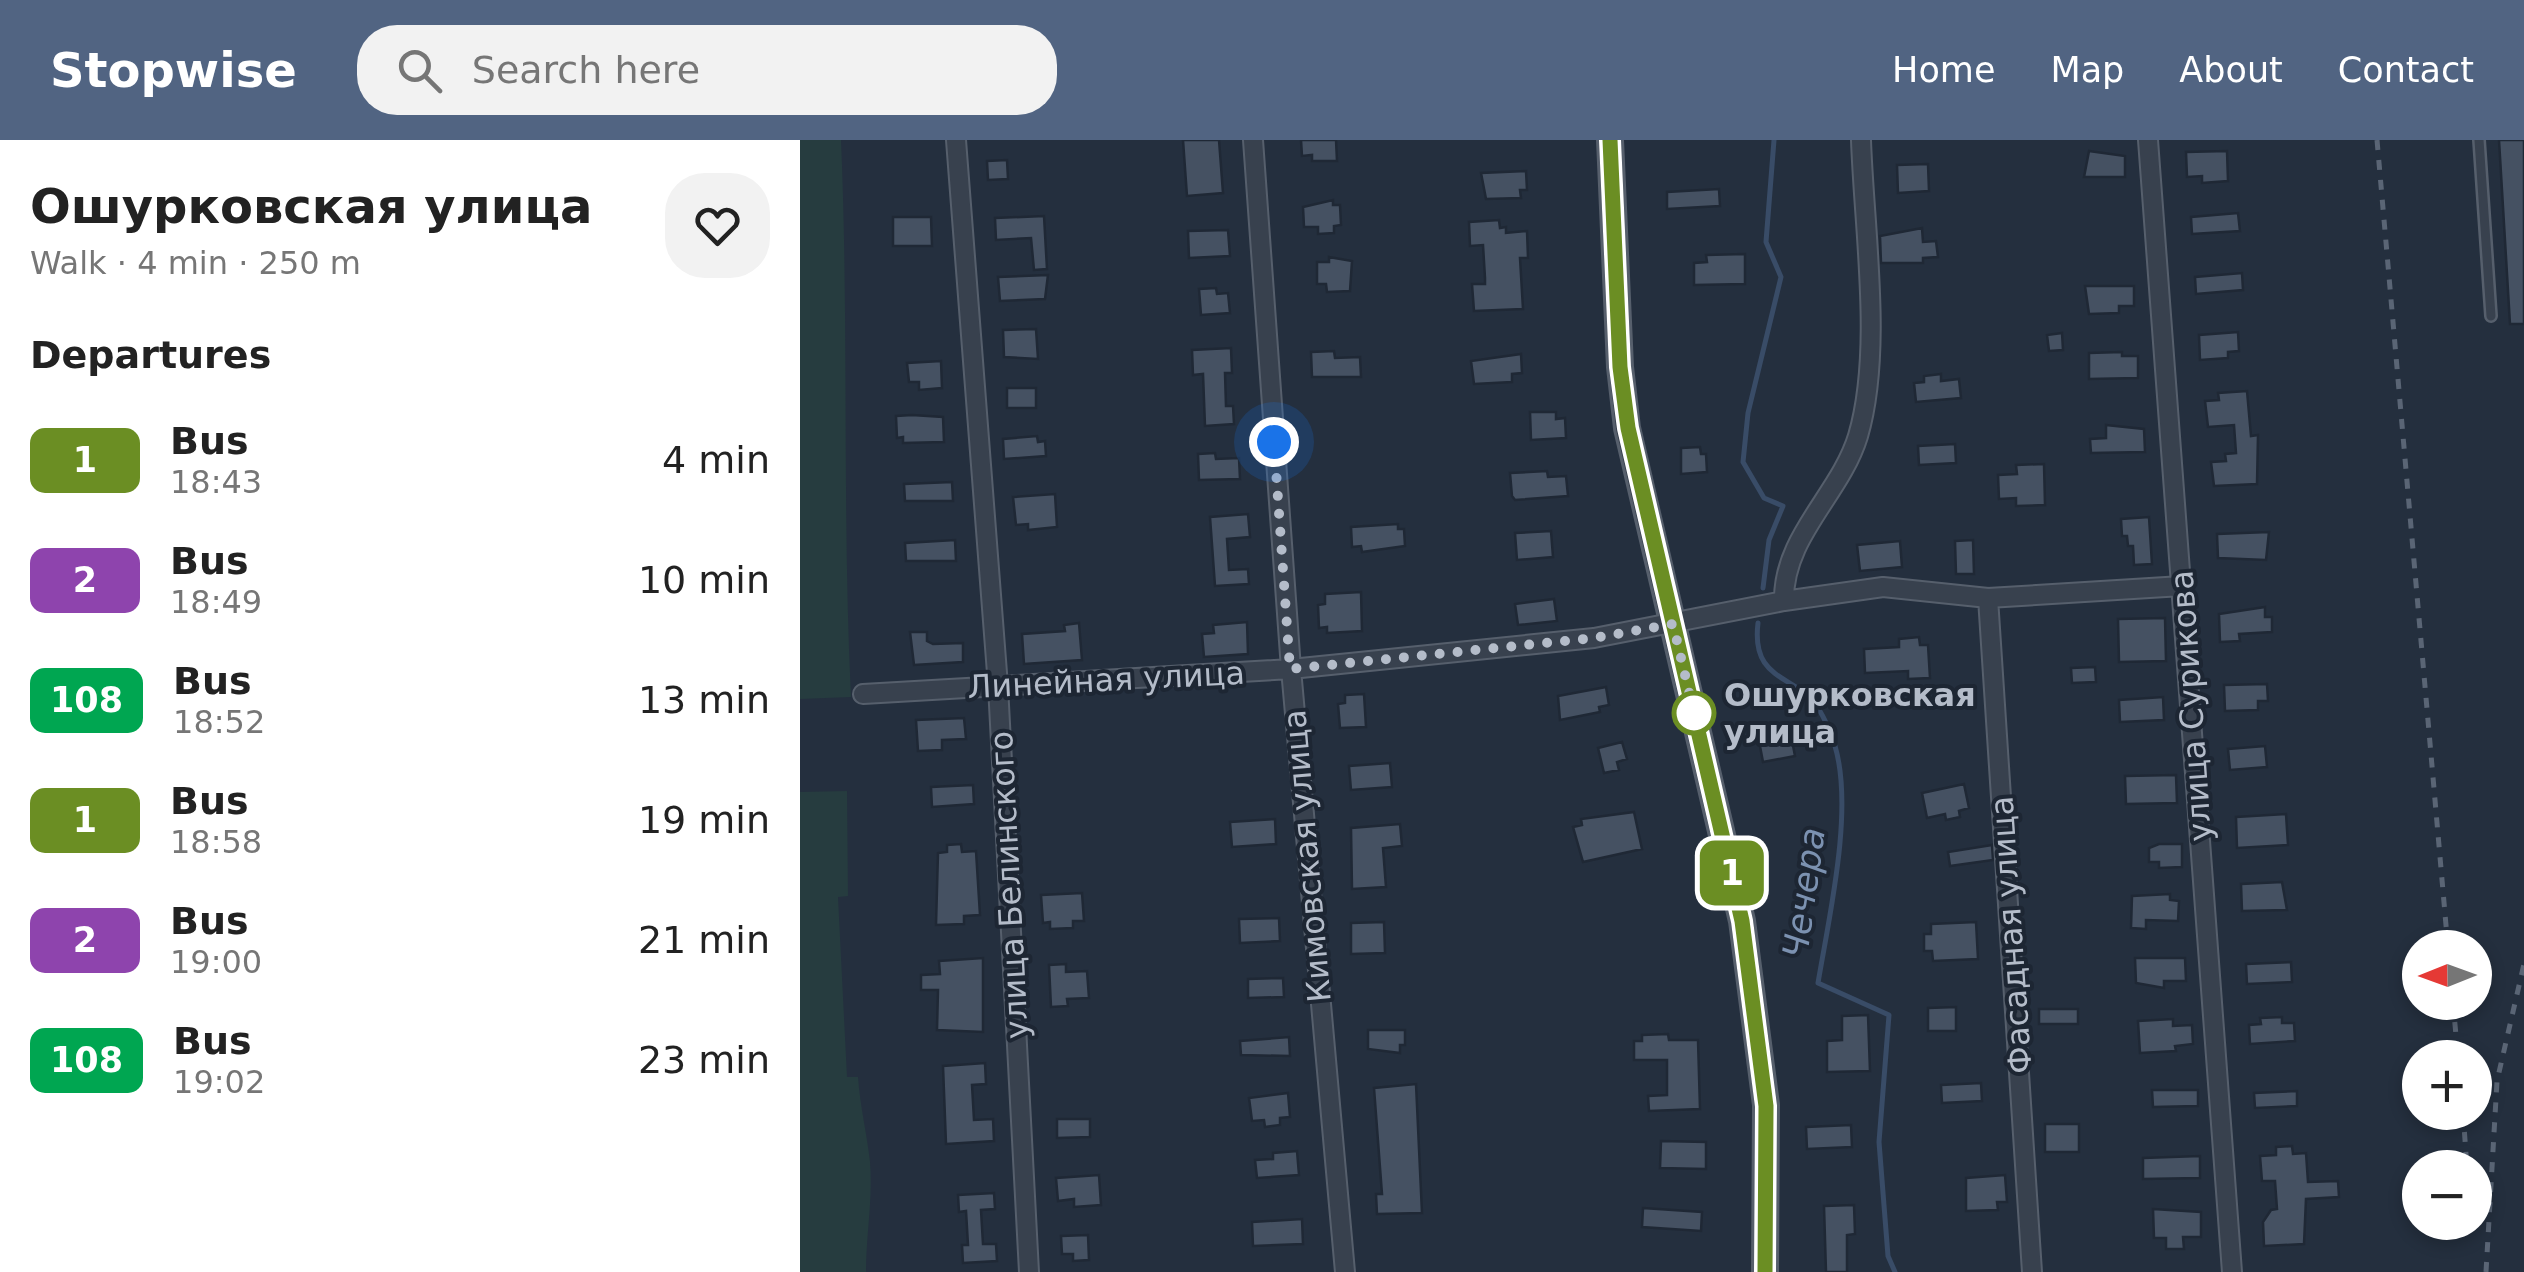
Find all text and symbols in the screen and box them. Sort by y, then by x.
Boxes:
search box [357,25,1057,115]
text: Stopwise [50,42,297,98]
icon: search [392,43,447,98]
text: Search here [472,48,700,92]
text: Home [1892,50,1995,90]
text: Map [2050,50,2124,90]
text: About [2179,50,2283,90]
text: Contact [2338,50,2474,90]
button: heart [665,173,770,278]
text: Ошурковская улица [30,178,592,234]
text: Walk · 4 min · 250 m [30,244,361,282]
text: Departures [30,333,271,377]
your location [1249,417,1299,467]
text: Bus [170,419,249,463]
text: 4 min [662,438,770,482]
text: 1 [73,440,97,480]
text: 18:43 [170,463,262,501]
text: Bus [170,539,249,583]
text: 10 min [638,558,770,602]
text: 2 [73,560,97,600]
street label: улица Сурикова [2163,569,2219,843]
text: 18:49 [170,583,262,621]
street label: Линейная улица [966,654,1246,706]
text: Bus [173,659,252,703]
place label: Ошурковская улица [1724,676,1976,751]
text: 13 min [638,678,770,722]
text: 108 [50,680,123,720]
marker: Ошурковская улица [1673,692,1715,734]
text: 18:52 [173,703,265,741]
street label: Кимовская улица [1275,708,1339,1004]
street label: улица Белинского [982,730,1036,1040]
text: Bus [170,779,249,823]
street label: Фасадная улица [1982,795,2040,1075]
text: 19 min [638,798,770,842]
text: 1 [73,800,97,840]
text: 18:58 [170,823,262,861]
water label: Чечера [1775,825,1833,961]
line badge: 1 [1700,840,1764,906]
text: 1 [1720,853,1744,893]
text: Bus [170,899,249,943]
text: 21 min [638,918,770,962]
text: 2 [73,920,97,960]
north arrow [2402,930,2492,1020]
map controls [2402,930,2492,1240]
text: 19:00 [170,943,262,981]
text: Bus [173,1019,252,1063]
text: 23 min [638,1038,770,1082]
text: 108 [50,1040,123,1080]
button: + [2402,1040,2492,1130]
text: 19:02 [173,1063,265,1101]
button: − [2402,1150,2492,1240]

